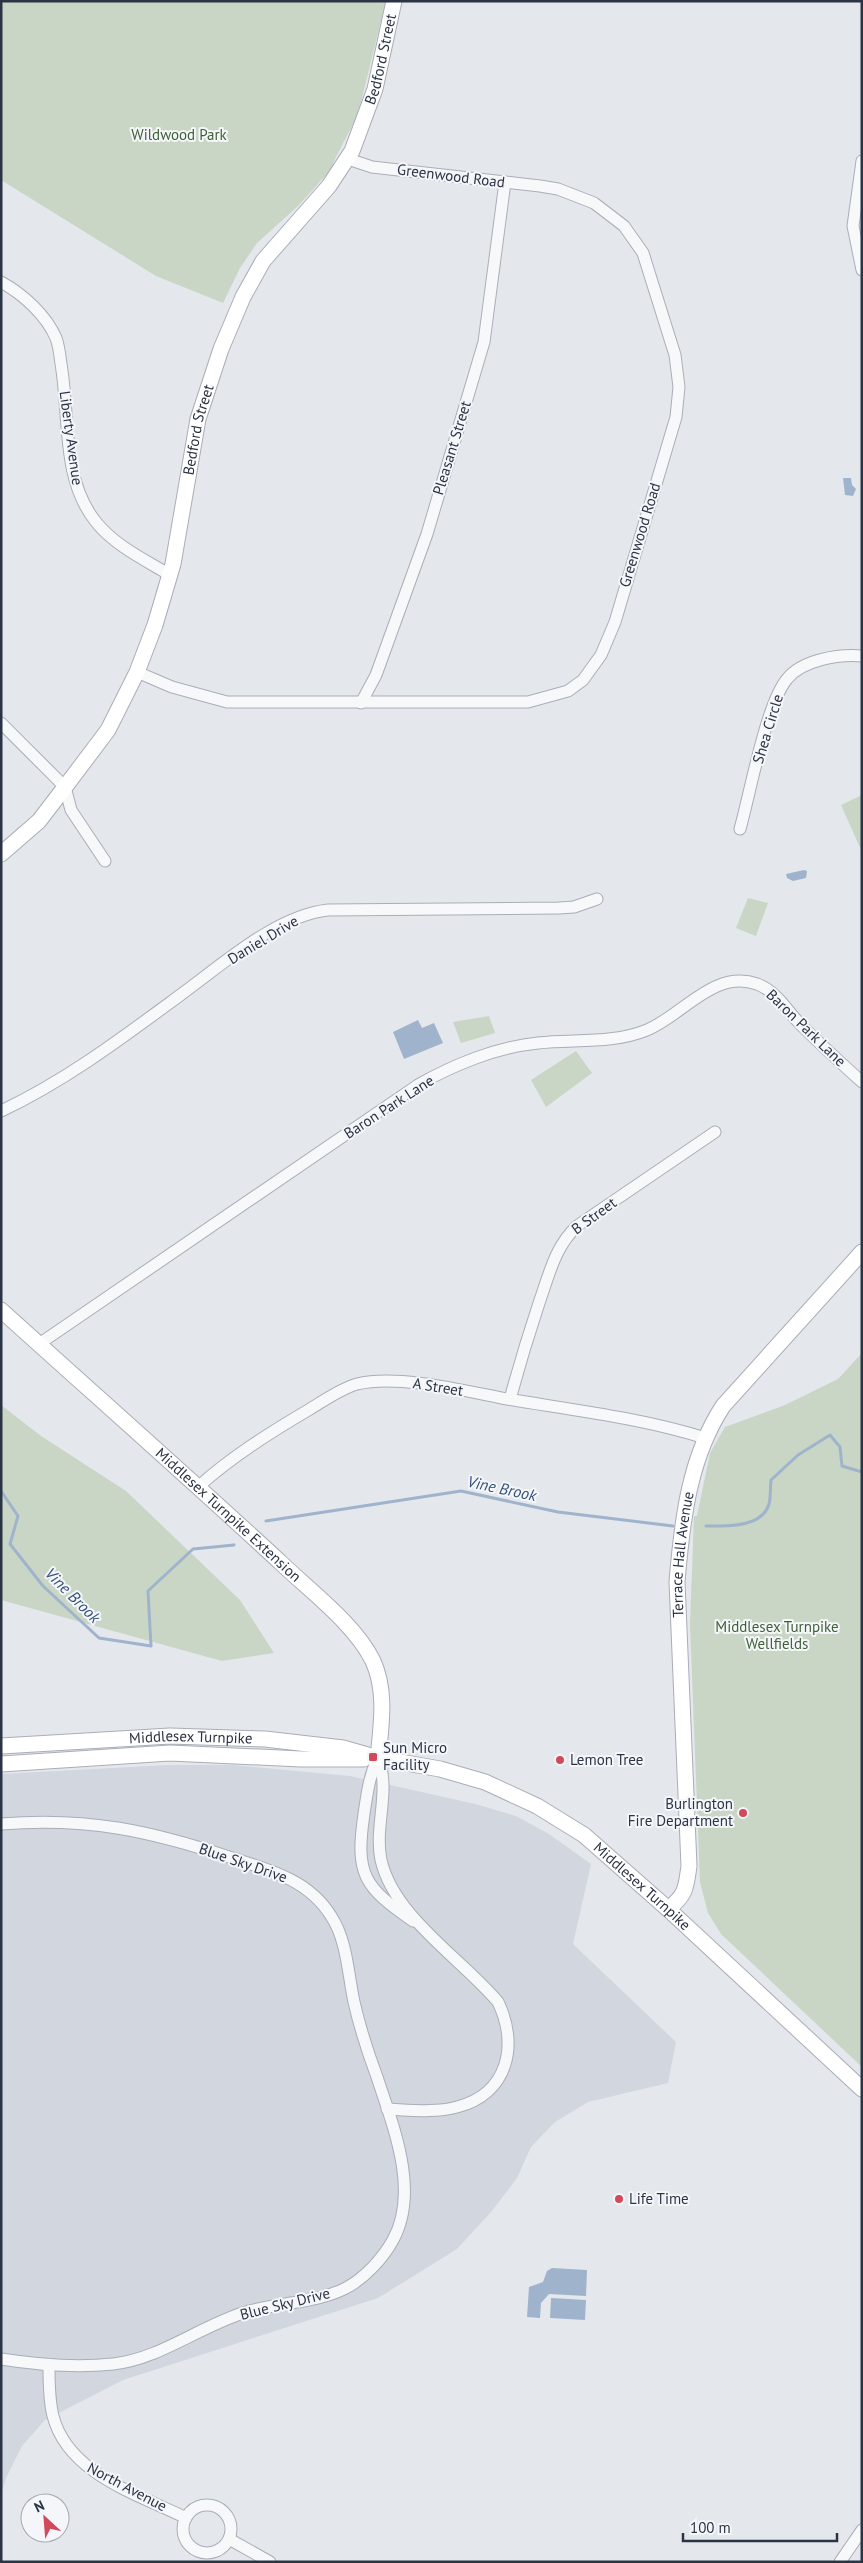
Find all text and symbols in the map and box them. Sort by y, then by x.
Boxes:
street label: Bedford Street [360,12,400,107]
park label: Wildwood Park [131,125,228,144]
street label: Greenwood Road [396,159,506,192]
street label: Bedford Street [178,382,218,477]
street label: Liberty Avenue [55,390,88,486]
street label: Pleasant Street [428,399,475,497]
street label: Greenwood Road [615,480,664,589]
street label: Shea Circle [748,692,787,766]
street label: Daniel Drive [224,911,302,968]
street label: Baron Park Lane [763,985,850,1070]
street label: Baron Park Lane [340,1070,437,1143]
street label: B Street [567,1193,620,1238]
street label: A Street [412,1373,464,1400]
street label: Middlesex Turnpike Extension [152,1443,305,1586]
water label: Vine Brook [466,1471,539,1505]
street label: Terrace Hall Avenue [667,1490,698,1618]
water label: Vine Brook [41,1563,105,1627]
park label: Middlesex Turnpike Wellfields [715,1617,839,1653]
street label: Middlesex Turnpike [128,1726,253,1748]
place label: Sun Micro Facility [383,1738,447,1774]
place label: Lemon Tree [570,1750,643,1769]
marker: Sun Micro Facility [367,1751,379,1763]
marker: Lemon Tree [554,1754,566,1766]
place label: Burlington Fire Department [628,1794,733,1830]
marker: Burlington Fire Department [737,1807,749,1819]
street label: Middlesex Turnpike [590,1838,695,1934]
street label: Blue Sky Drive [197,1839,290,1886]
place label: Life Time [629,2189,689,2208]
marker: Life Time [613,2193,625,2205]
street label: Blue Sky Drive [238,2283,332,2324]
street label: North Avenue [84,2458,170,2515]
north arrow [20,2493,70,2543]
text: N [31,2496,47,2516]
scale bar [683,2510,837,2542]
text: 100 m [690,2518,731,2537]

